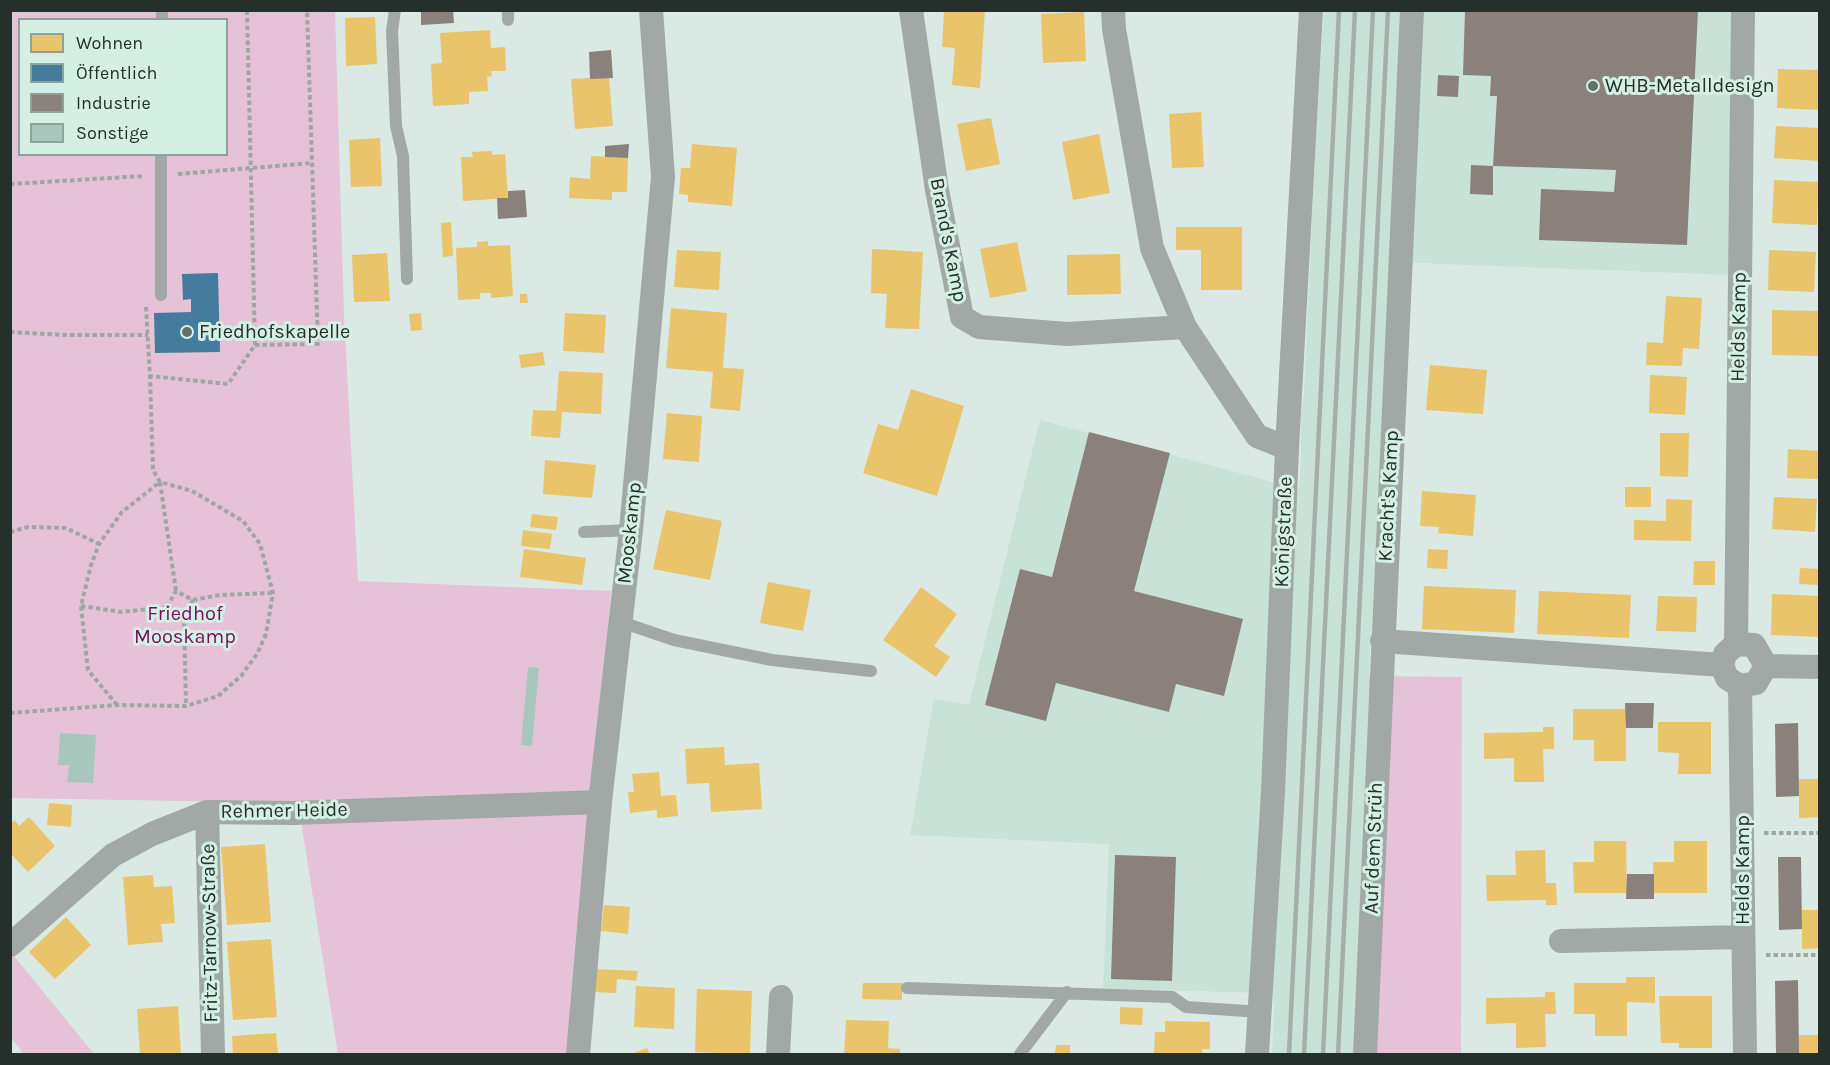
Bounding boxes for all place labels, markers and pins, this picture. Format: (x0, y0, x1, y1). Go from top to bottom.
place label: WHB-Metalldesign (1605, 74, 1775, 98)
marker: WHB-Metalldesign (1586, 79, 1600, 93)
place label: Friedhofskapelle (199, 320, 350, 344)
marker: Friedhofskapelle (180, 325, 194, 339)

